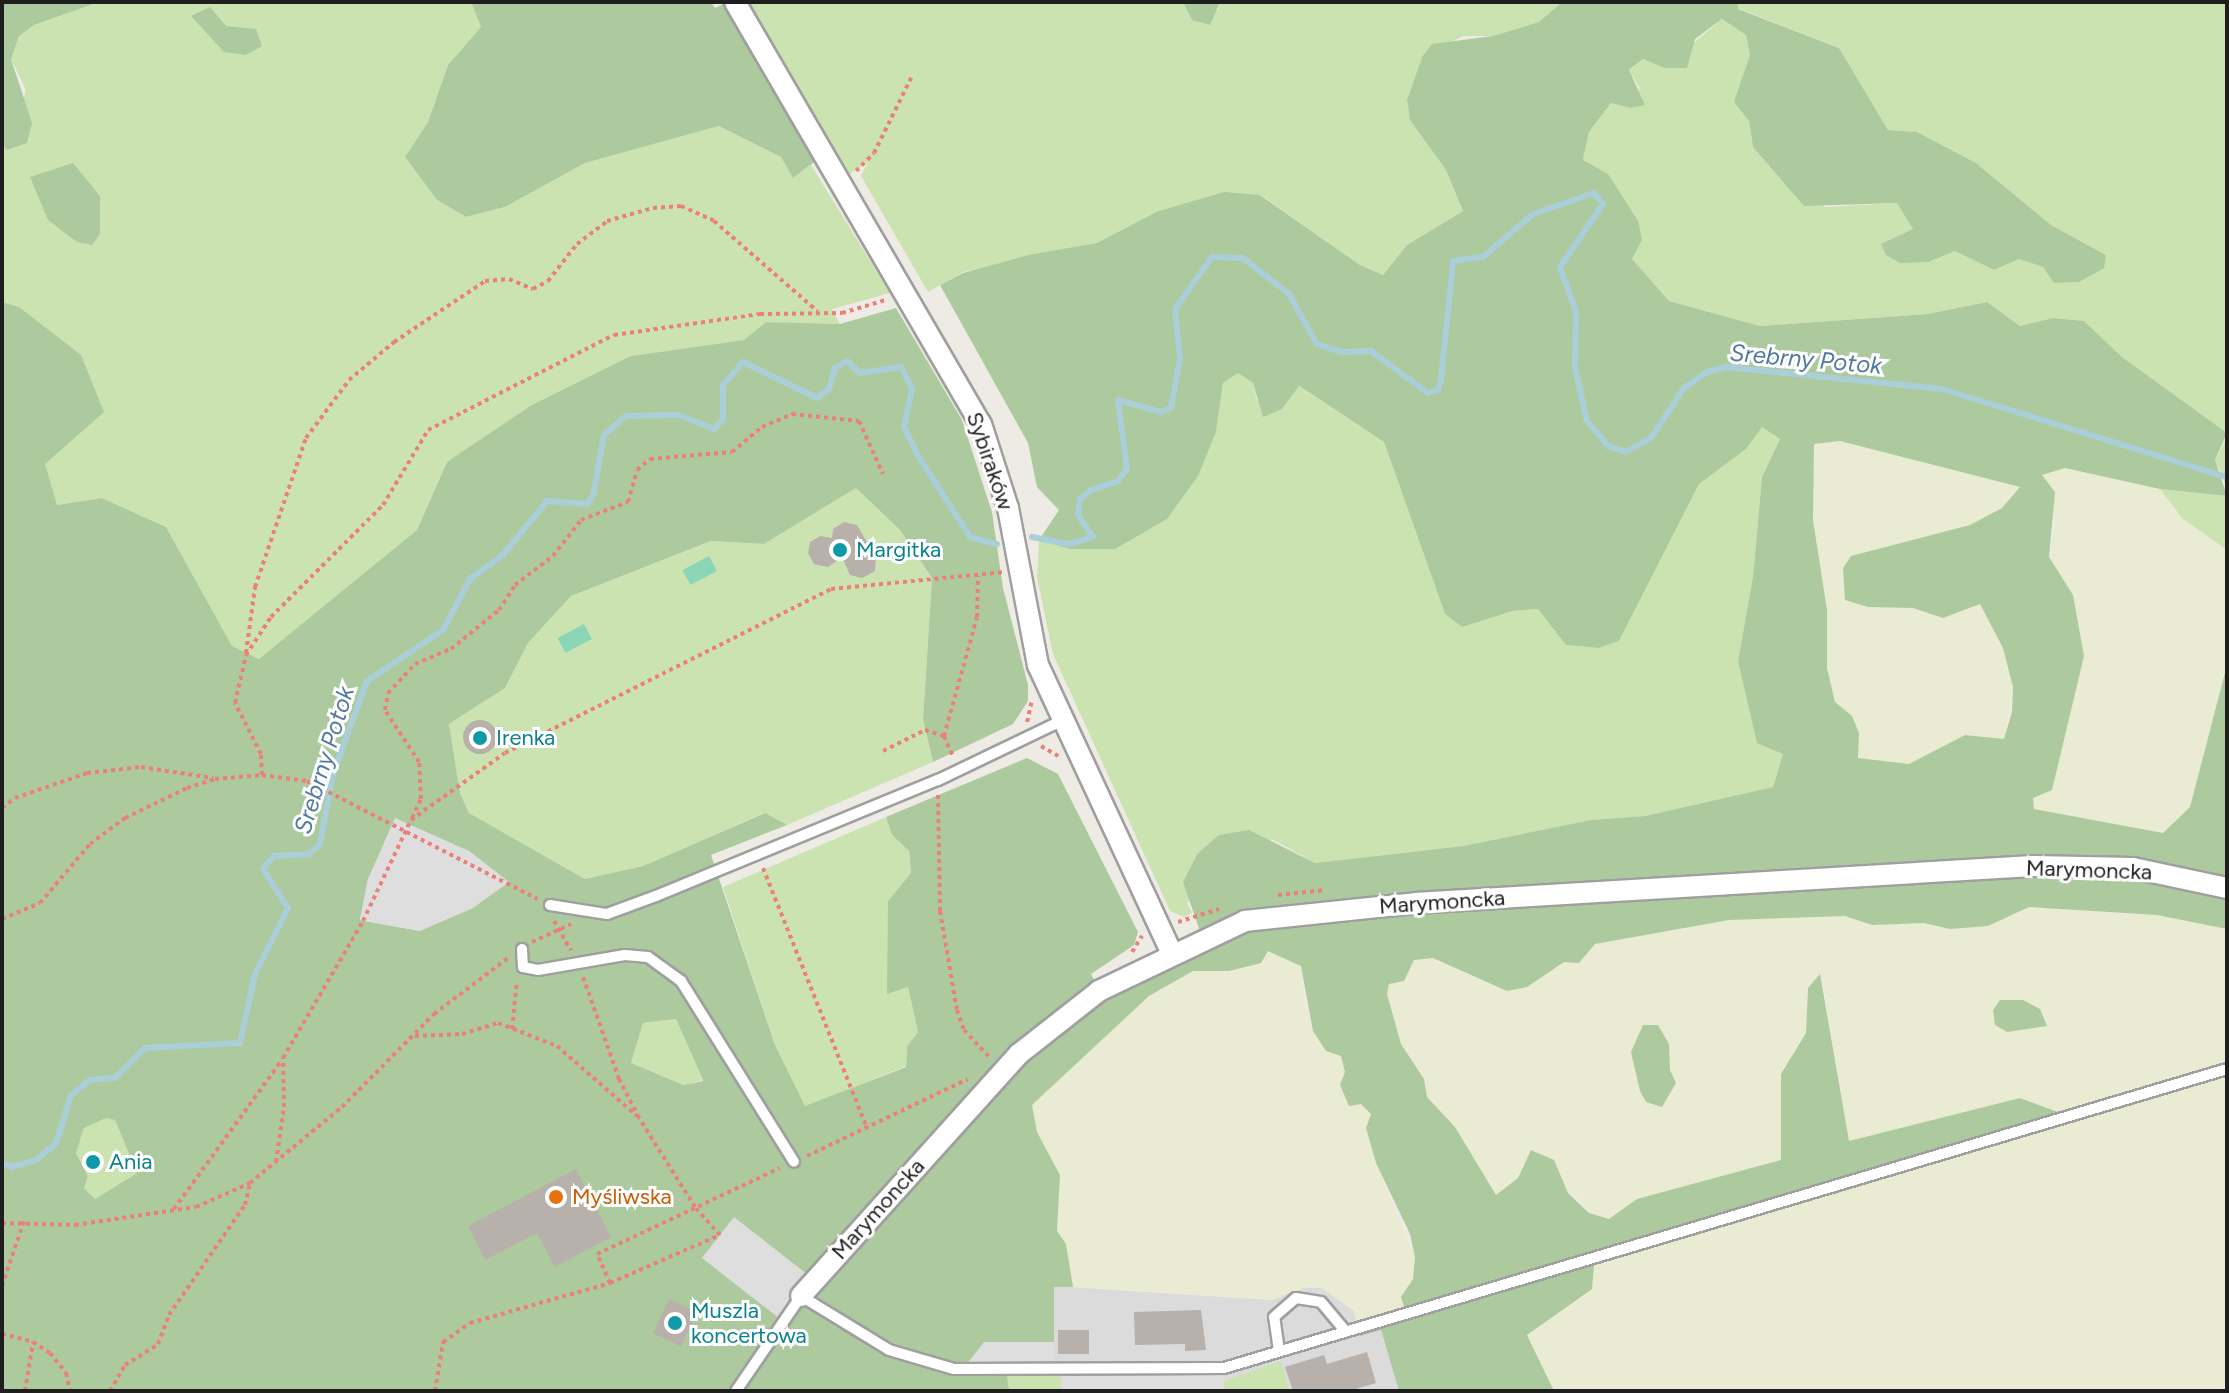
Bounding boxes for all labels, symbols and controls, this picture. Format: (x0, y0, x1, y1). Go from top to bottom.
water label: Srebrny Potok (1729, 338, 1883, 380)
street label: Sybiraków (961, 409, 1019, 513)
place label: Margitka (856, 537, 941, 563)
marker: Margitka (831, 541, 849, 559)
water label: Srebrny Potok (288, 683, 360, 837)
place label: Irenka (496, 725, 555, 751)
marker: Irenka (471, 729, 489, 747)
street label: Marymoncka (2026, 855, 2152, 885)
street label: Marymoncka (1378, 884, 1506, 920)
place label: Ania (109, 1149, 152, 1175)
marker: Ania (84, 1153, 102, 1171)
street label: Marymoncka (826, 1153, 930, 1265)
place label: Myśliwska (572, 1184, 672, 1210)
marker: Myśliwska (547, 1188, 565, 1206)
place label: Muszla koncertowa (691, 1297, 807, 1348)
marker: Muszla koncertowa (666, 1314, 684, 1332)

